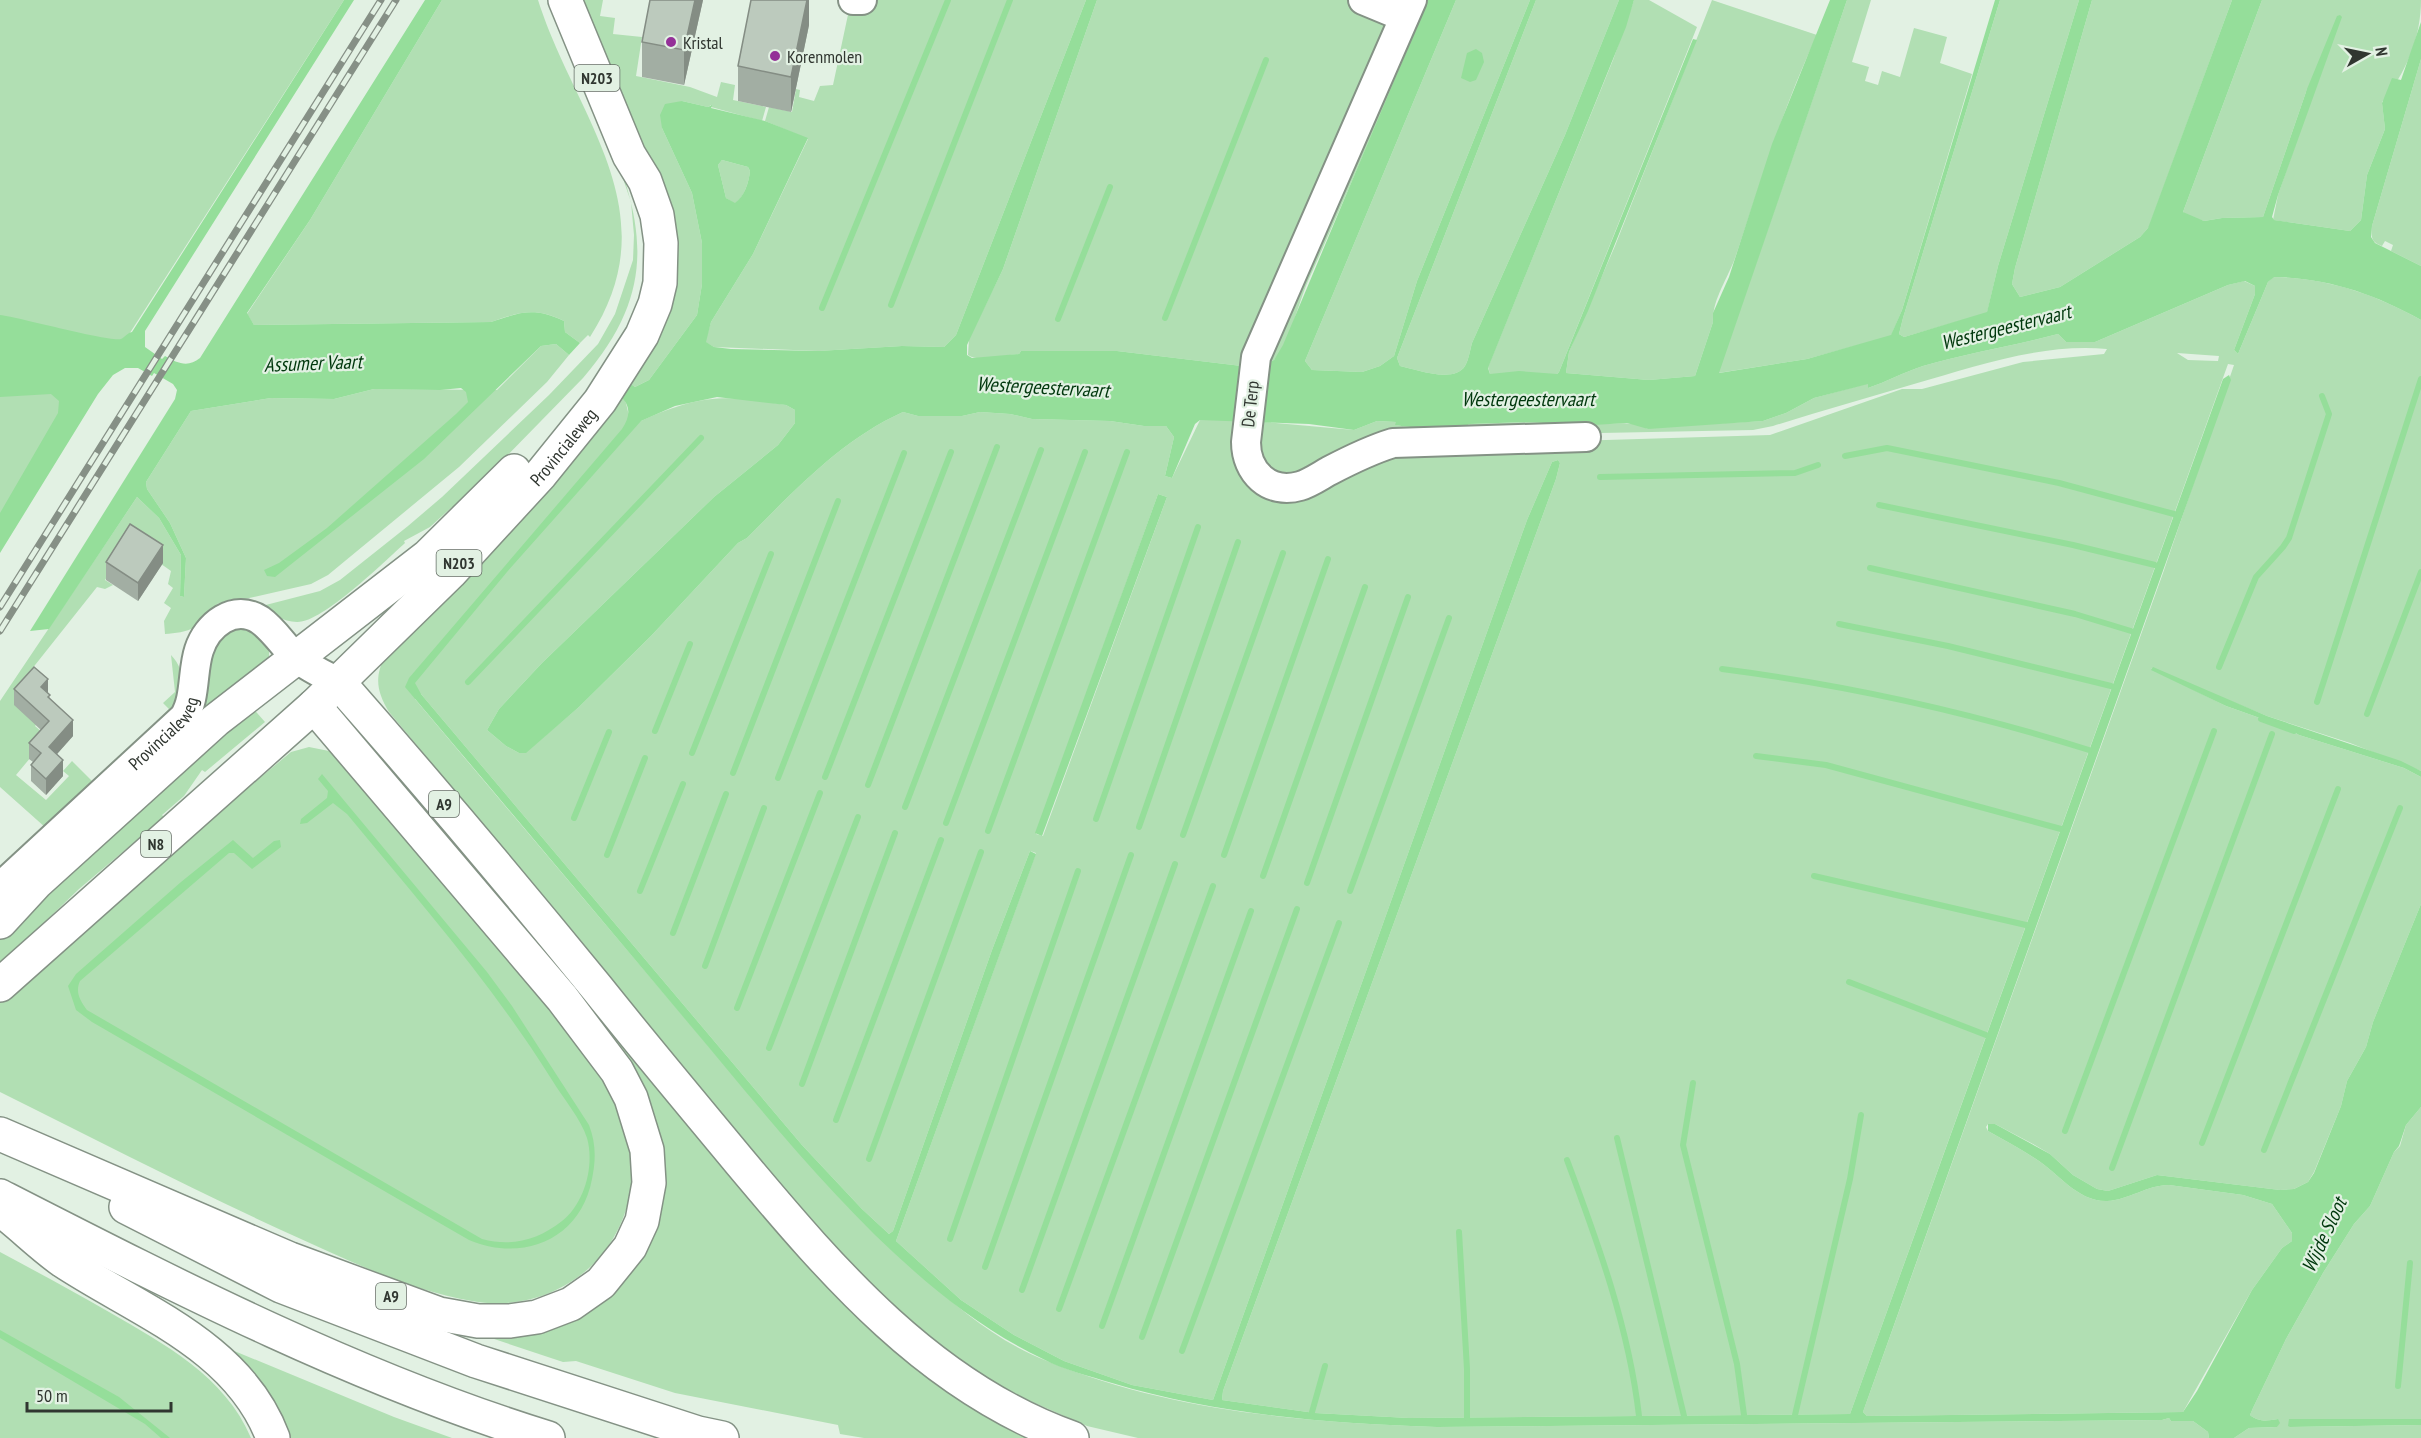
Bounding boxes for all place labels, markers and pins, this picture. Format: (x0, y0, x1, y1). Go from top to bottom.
place label: Kristal (683, 31, 724, 54)
marker: Kristal (664, 35, 678, 49)
place label: Korenmolen (787, 45, 862, 68)
marker: Korenmolen (768, 49, 782, 63)

